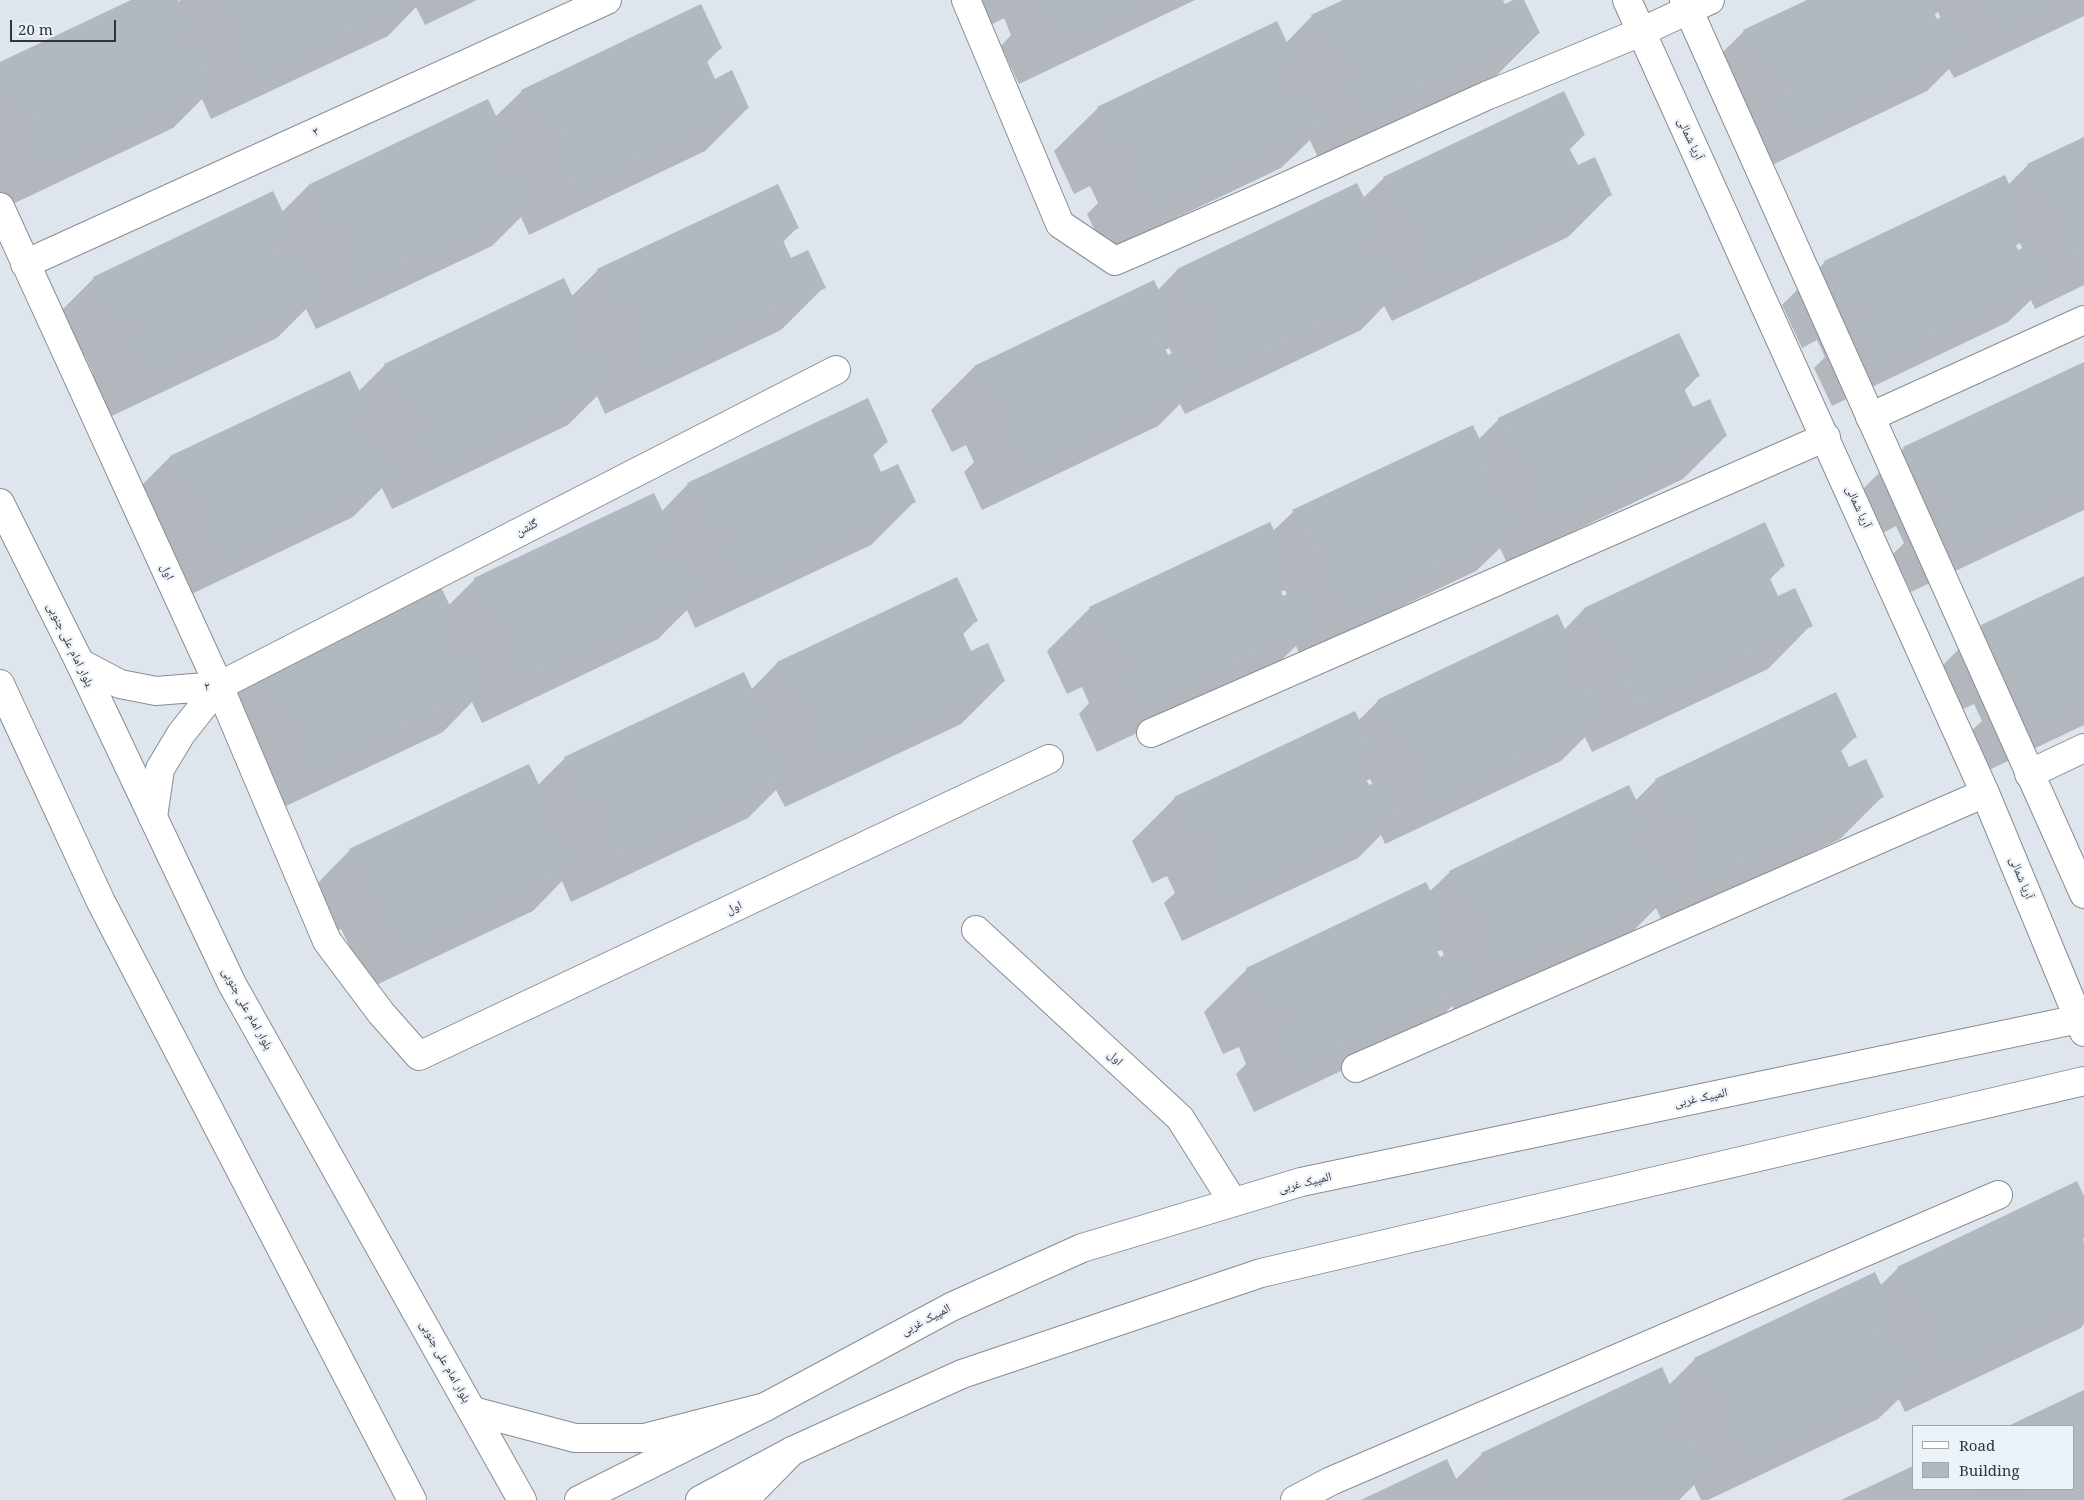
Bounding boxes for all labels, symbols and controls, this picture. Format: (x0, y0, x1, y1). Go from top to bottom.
scale bar (12, 10, 119, 42)
text: 20 m (18, 19, 53, 39)
street label: آریا شمالی (1674, 116, 1706, 162)
street label: ۳ (311, 124, 321, 140)
street label: آریا شمالی (1842, 484, 1874, 530)
street label: گلشن (514, 516, 540, 540)
street label: اول (157, 562, 177, 582)
street label: بلوار امام علی جنوبی (43, 601, 97, 689)
street label: ۲ (204, 680, 210, 694)
street label: آریا شمالی (2006, 855, 2036, 901)
street label: اول (724, 898, 744, 918)
street label: بلوار امام علی جنوبی (219, 966, 275, 1052)
street label: اول (1104, 1047, 1126, 1069)
street label: المپیک غربی (1673, 1085, 1729, 1111)
street label: المپیک غربی (1277, 1169, 1333, 1197)
street label: المپیک غربی (899, 1301, 953, 1339)
street label: بلوار امام علی جنوبی (417, 1319, 473, 1405)
legend (1912, 1425, 2074, 1490)
text: Road (1959, 1435, 1995, 1455)
text: Building (1959, 1460, 2020, 1480)

